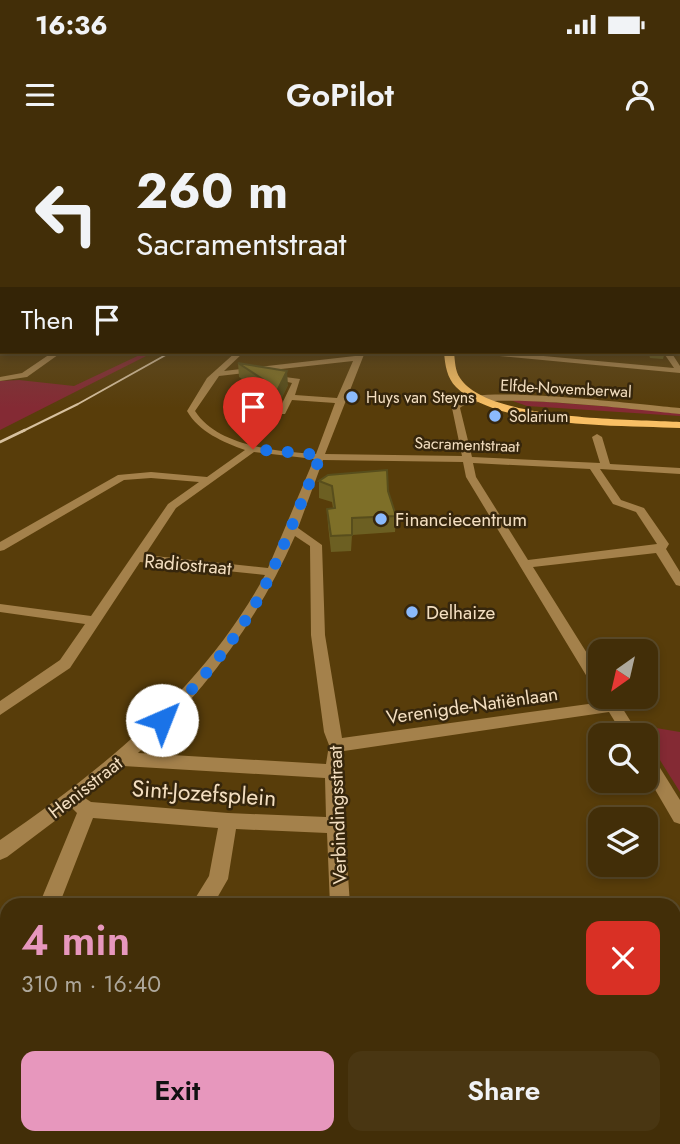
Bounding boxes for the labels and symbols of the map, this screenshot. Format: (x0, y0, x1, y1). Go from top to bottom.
street label: Elfde-Novemberwal (500, 374, 632, 403)
pin (223, 377, 283, 449)
place label: Huys van Steyns (366, 386, 475, 409)
marker: Huys van Steyns (344, 389, 360, 405)
place label: Solarium (509, 405, 568, 428)
marker: Solarium (487, 408, 503, 424)
street label: Sacramentstraat (414, 431, 520, 458)
place label: Financiecentrum (395, 506, 527, 533)
marker: Financiecentrum (373, 511, 389, 527)
street label: Radiostraat (143, 547, 233, 582)
place label: Delhaize (426, 599, 496, 626)
marker: Delhaize (404, 604, 420, 620)
north arrow (588, 639, 658, 709)
street label: Verenigde-Natiënlaan (385, 680, 560, 731)
position arrow (125, 683, 199, 757)
street label: Verbindingsstraat (322, 745, 353, 885)
street label: Henisstraat (43, 750, 128, 825)
street label: Sint-Jozefsplein (130, 771, 278, 815)

